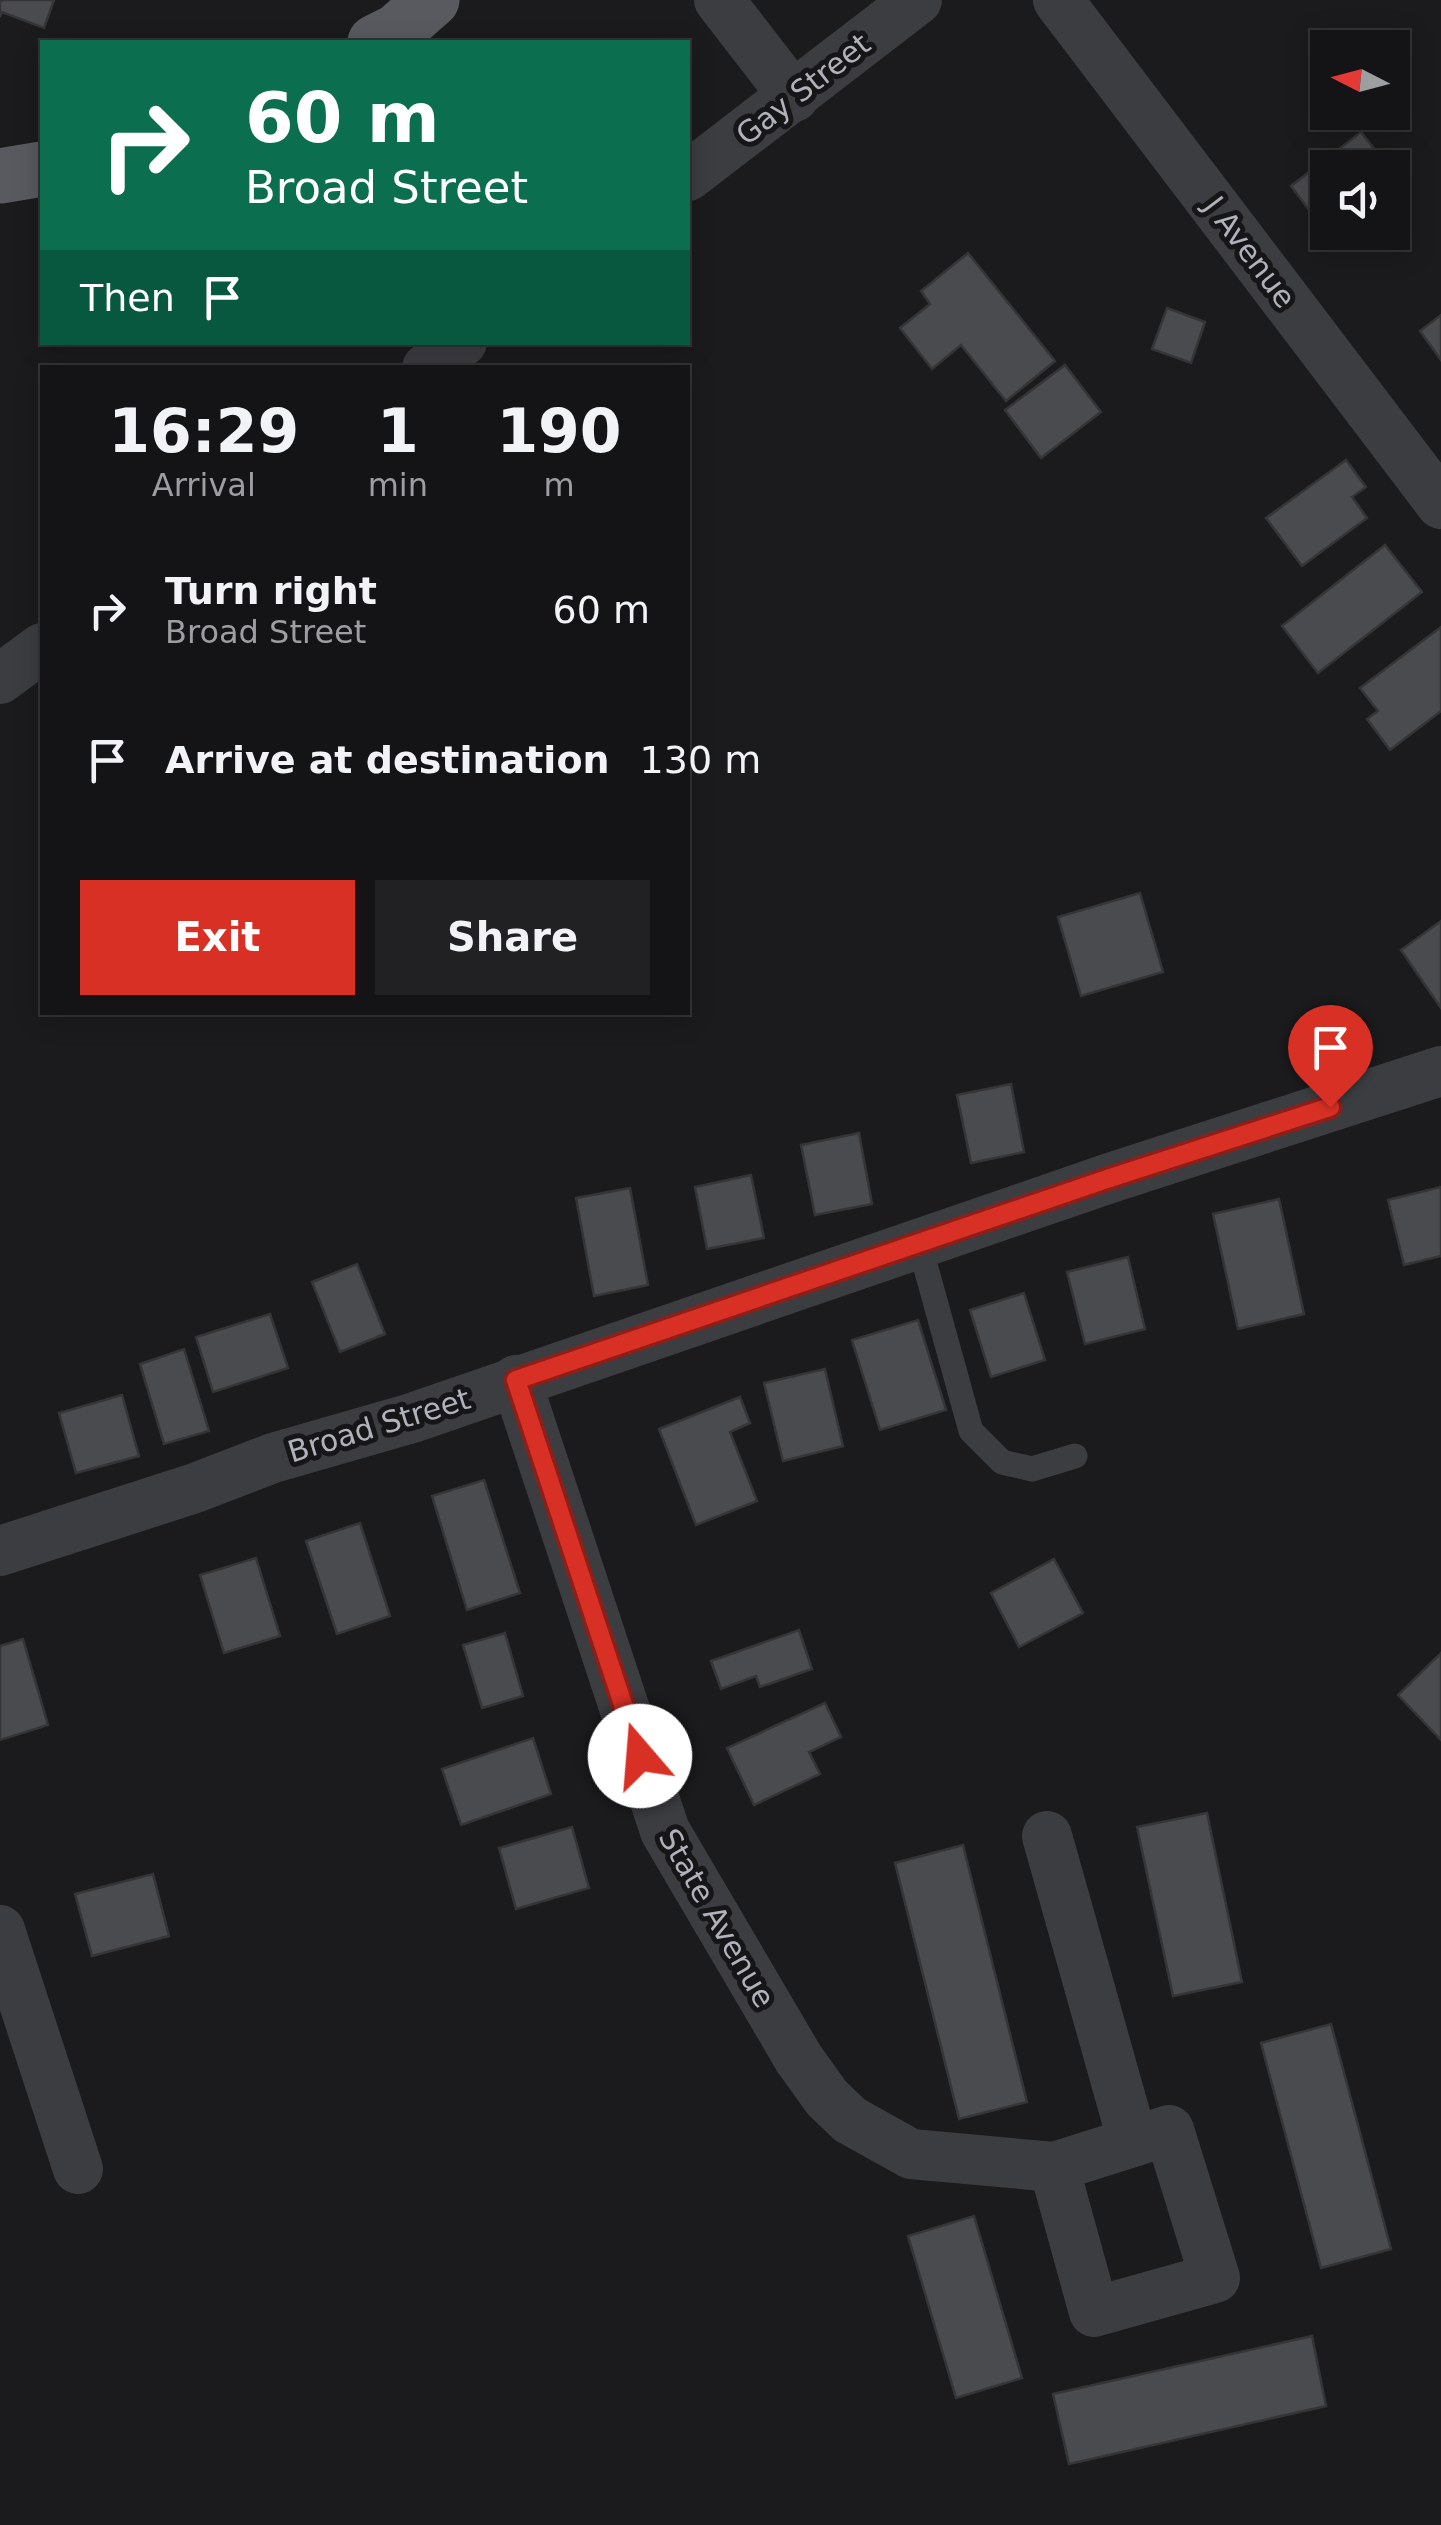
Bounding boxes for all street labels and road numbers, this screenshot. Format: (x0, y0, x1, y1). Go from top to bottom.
street label: Gay Street (729, 26, 877, 152)
street label: J Avenue (1196, 188, 1303, 314)
street label: Broad Street (284, 1381, 475, 1469)
street label: State Avenue (652, 1822, 782, 2014)

